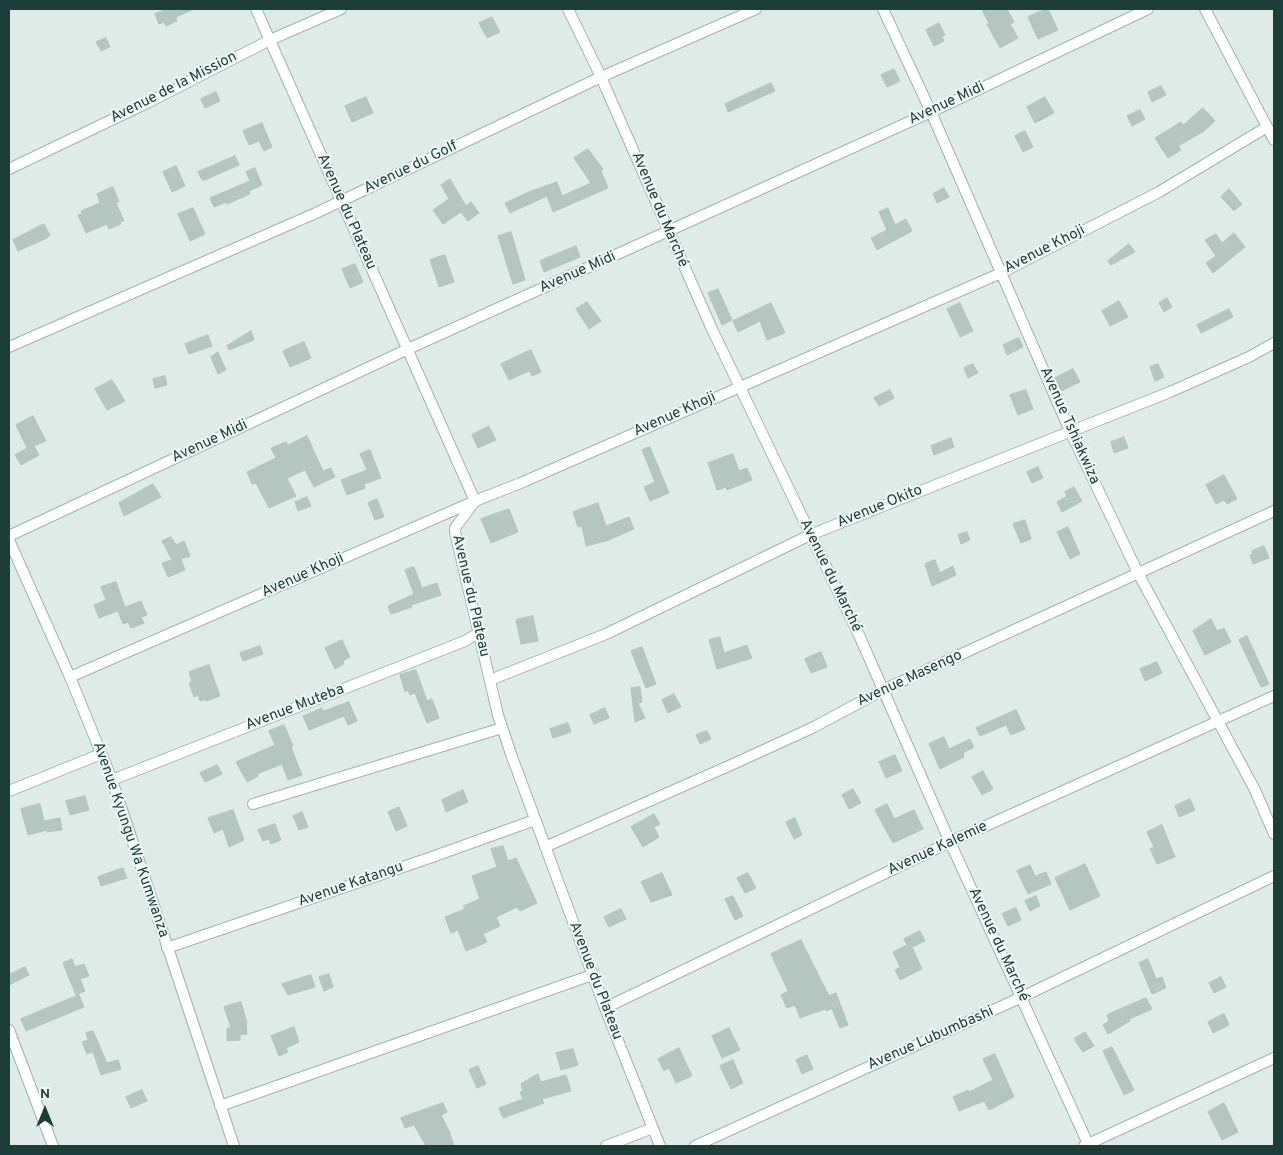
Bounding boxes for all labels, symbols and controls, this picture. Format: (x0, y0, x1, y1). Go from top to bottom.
street label: Avenue de la Mission (108, 48, 240, 128)
street label: Avenue Midi (906, 79, 988, 129)
street label: Avenue du Golf (361, 138, 461, 198)
street label: Avenue du Marché (627, 150, 691, 270)
street label: Avenue du Plateau (312, 151, 380, 273)
street label: Avenue Khoji (1002, 222, 1088, 278)
street label: Avenue Midi (537, 248, 619, 298)
street label: Avenue Tshiakwiza (1035, 365, 1103, 487)
street label: Avenue Khoji (631, 389, 719, 441)
street label: Avenue Midi (169, 417, 251, 467)
street label: Avenue Okito (835, 482, 925, 532)
street label: Avenue du Marché (795, 517, 865, 635)
street label: Avenue du Plateau (447, 533, 493, 659)
street label: Avenue Khoji (259, 550, 347, 602)
street label: Avenue Masengo (855, 647, 965, 711)
street label: Avenue Muteba (243, 681, 347, 735)
street label: Avenue Kyungu Wa Kumwanza (88, 740, 172, 940)
street label: Avenue Kalemie (885, 818, 991, 880)
street label: Avenue Katangu (296, 859, 406, 911)
street label: Avenue du Marché (964, 885, 1032, 1005)
street label: Avenue du Plateau (564, 919, 626, 1043)
street label: Avenue Lubumbashi (865, 1003, 997, 1075)
north arrow (20, 1085, 70, 1135)
text: N (40, 1086, 50, 1103)

